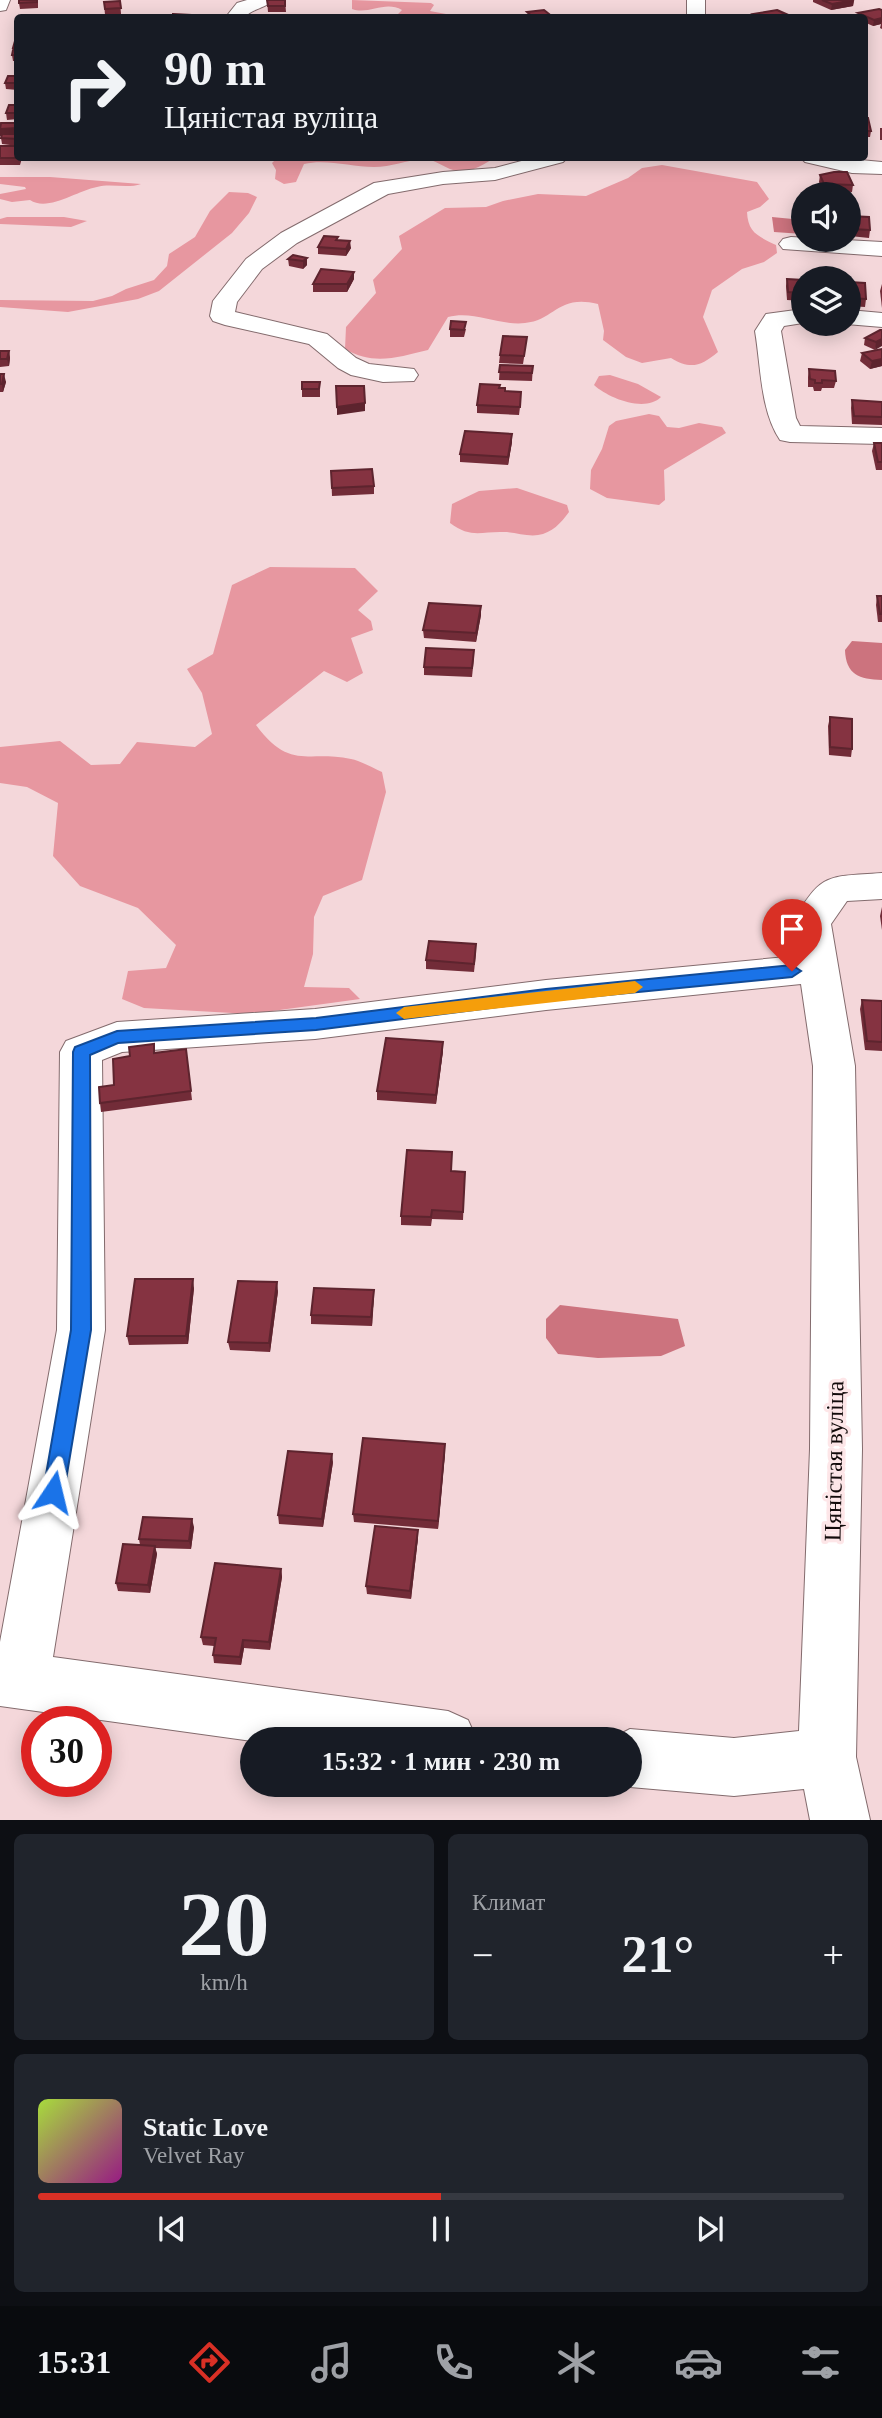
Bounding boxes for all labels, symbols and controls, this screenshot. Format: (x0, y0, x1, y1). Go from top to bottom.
text: 90 m (164, 41, 266, 96)
icon: right (49, 42, 140, 133)
text: Цяністая вуліца (164, 99, 378, 135)
map controls (791, 182, 861, 336)
button: sound (791, 182, 861, 252)
button: layers (791, 266, 861, 336)
pin (762, 899, 822, 971)
icon: arrive (773, 910, 811, 948)
street label: Цяністая вуліца (820, 1380, 848, 1542)
position arrow (16, 1455, 90, 1529)
speed limit sign: 30 (21, 1706, 112, 1797)
text: 15:32 · 1 мин · 230 m (322, 1747, 560, 1776)
text: 20 (179, 1874, 270, 1975)
text: Климат (472, 1890, 545, 1915)
text: 21° (622, 1926, 694, 1983)
text: − (472, 1934, 493, 1976)
text: + (823, 1934, 844, 1976)
text: km/h (200, 1970, 248, 1995)
text: Static Love (143, 2113, 268, 2142)
text: Velvet Ray (143, 2143, 245, 2168)
icon: previous (153, 2210, 191, 2248)
icon: pause (422, 2210, 460, 2248)
icon: next (691, 2210, 729, 2248)
icon: directions (185, 2338, 234, 2387)
icon: music (307, 2338, 356, 2387)
icon: phone (429, 2338, 478, 2387)
icon: climate (552, 2338, 601, 2387)
icon: car (674, 2338, 723, 2387)
icon: filters (796, 2338, 845, 2387)
text: 15:31 (37, 2344, 111, 2380)

